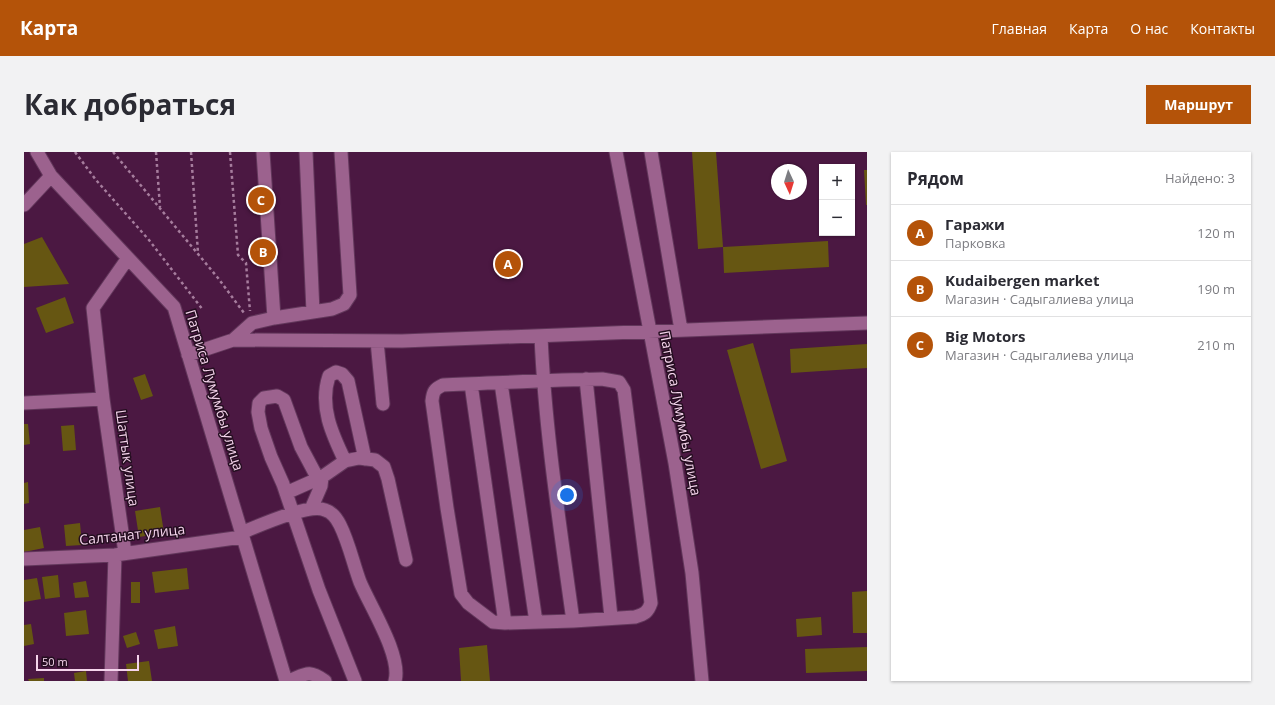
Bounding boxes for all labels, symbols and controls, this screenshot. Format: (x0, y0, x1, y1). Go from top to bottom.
text: Карта (20, 15, 78, 41)
text: Главная (992, 19, 1047, 38)
text: Карта (1069, 19, 1108, 38)
text: О нас (1130, 19, 1168, 38)
text: Контакты (1190, 19, 1255, 38)
text: Как добраться (24, 85, 236, 123)
button: Маршрут (1146, 85, 1251, 124)
north arrow (771, 164, 807, 200)
map controls (819, 164, 855, 236)
button: + (819, 164, 855, 200)
text: Рядом (907, 167, 964, 190)
text: Найдено: 3 (1165, 169, 1235, 187)
pin: C (248, 185, 274, 215)
button: − (819, 200, 855, 236)
text: Гаражи (945, 214, 1005, 234)
text: A (916, 224, 924, 242)
text: 120 m (1197, 224, 1235, 242)
text: Парковка (945, 234, 1006, 252)
pin: B (250, 237, 276, 267)
pin: A (495, 249, 521, 279)
text: Kudaibergen market (945, 270, 1099, 290)
text: B (916, 280, 924, 298)
text: 190 m (1197, 280, 1235, 298)
text: Магазин · Садыгалиева улица (945, 290, 1134, 308)
street label: Патриса Лумумбы улица (181, 307, 249, 473)
text: Big Motors (945, 326, 1026, 346)
street label: Патриса Лумумбы улица (656, 329, 706, 497)
text: C (916, 336, 924, 354)
text: 210 m (1197, 336, 1235, 354)
text: Магазин · Садыгалиева улица (945, 346, 1134, 364)
street label: Шаттык улица (112, 408, 144, 508)
your location (557, 485, 577, 505)
street label: Салтанат улица (78, 519, 186, 549)
scale bar (36, 653, 139, 672)
text: 50 m (42, 654, 68, 669)

